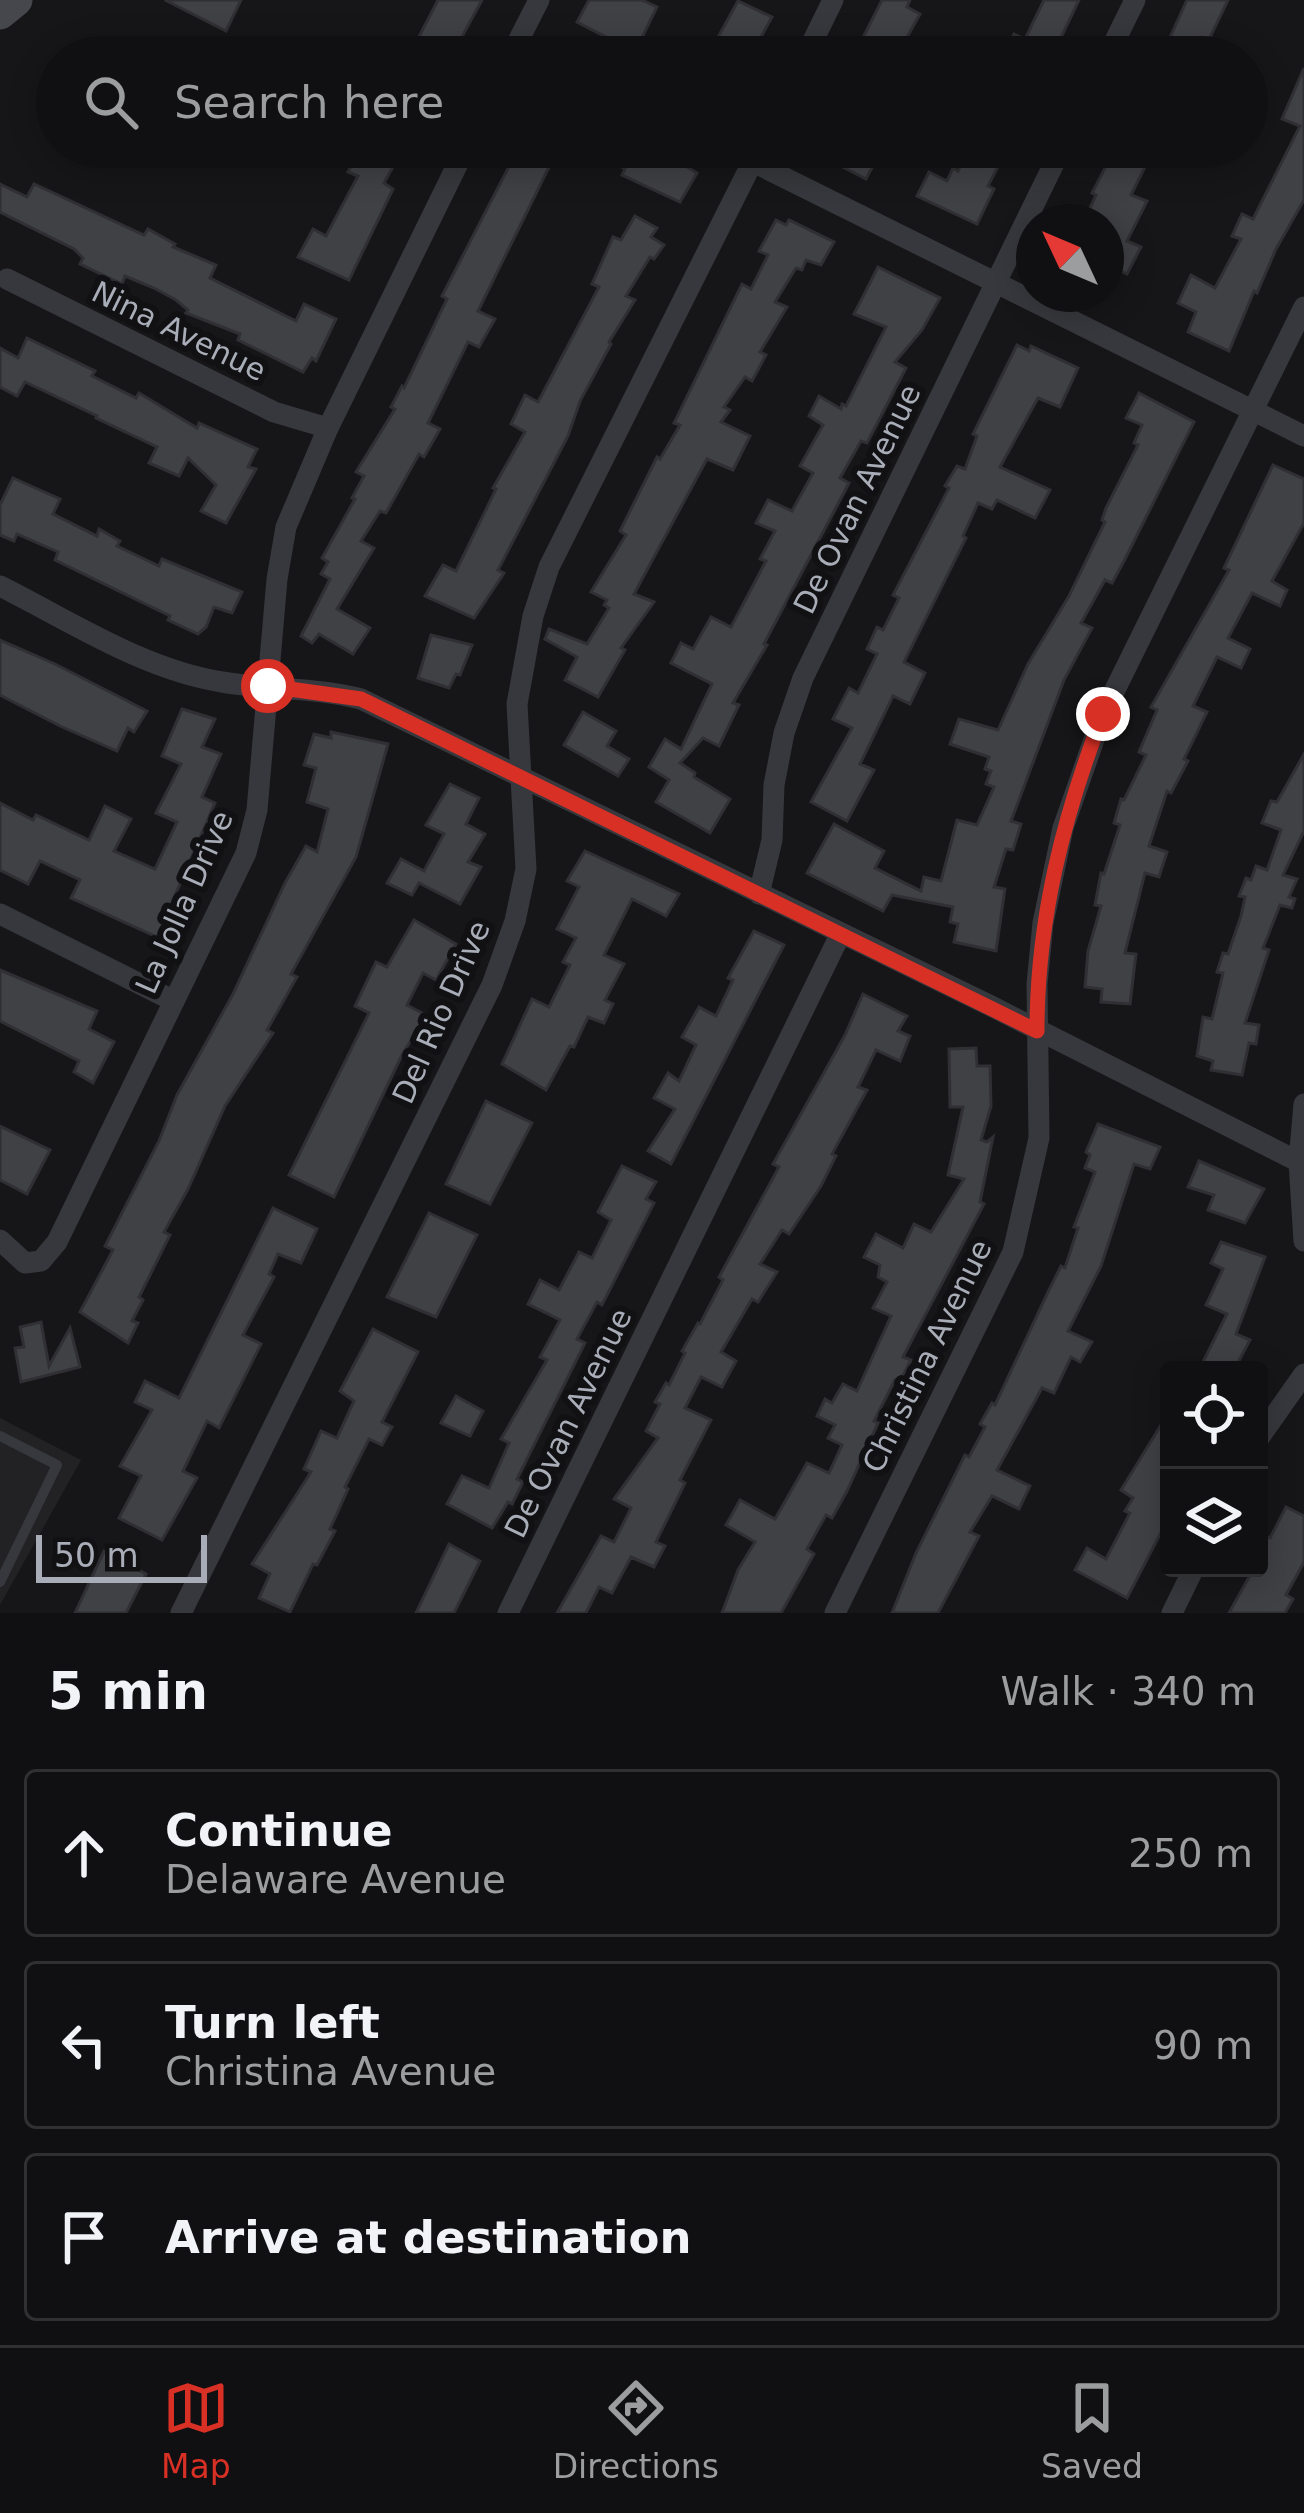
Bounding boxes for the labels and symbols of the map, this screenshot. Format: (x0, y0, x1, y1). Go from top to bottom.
north arrow (1016, 204, 1124, 312)
street label: Nina Avenue (86, 274, 272, 388)
street label: De Ovan Avenue (786, 379, 928, 619)
route start (241, 659, 295, 713)
route end (1076, 687, 1130, 741)
street label: La Jolla Drive (128, 805, 240, 999)
street label: Del Rio Drive (385, 915, 497, 1109)
street label: Christina Avenue (855, 1234, 999, 1478)
street label: De Ovan Avenue (497, 1303, 639, 1543)
scale bar (36, 1529, 207, 1582)

